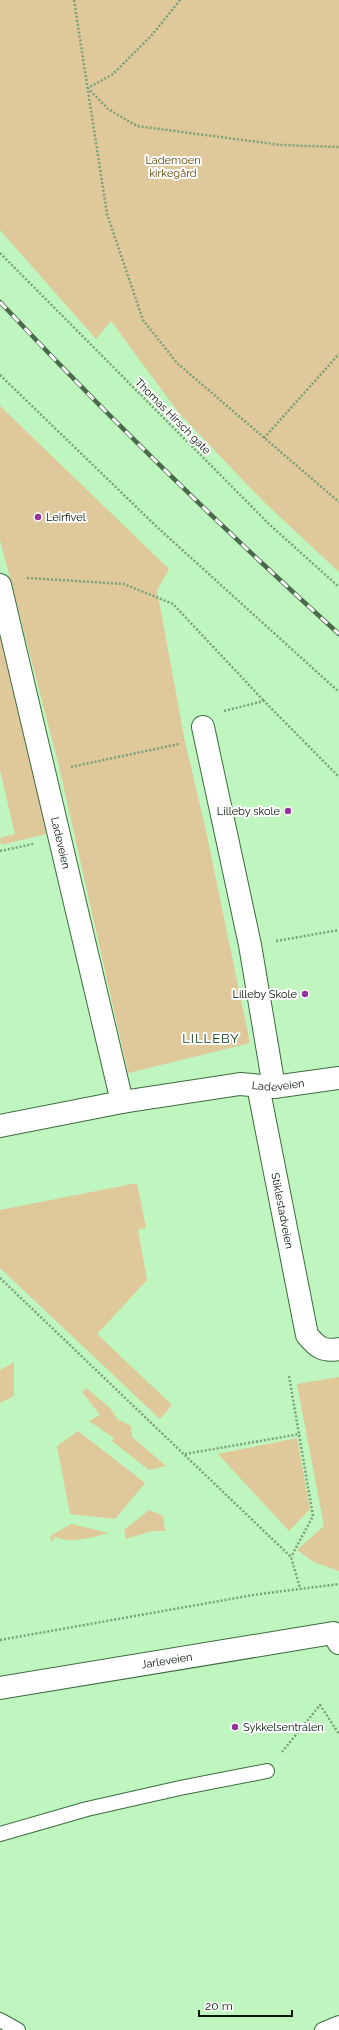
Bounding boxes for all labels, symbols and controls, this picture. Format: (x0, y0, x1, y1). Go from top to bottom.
park label: Lademoen kirkegård (145, 154, 201, 180)
street label: Thomas Hirsch gate (132, 376, 214, 457)
place label: Leirfivel (46, 511, 86, 524)
marker: Leirfivel (33, 512, 43, 522)
place label: Lilleby skole (217, 805, 281, 818)
marker: Lilleby skole (283, 806, 293, 816)
street label: Ladeveien (48, 816, 73, 870)
place label: Lilleby Skole (232, 988, 298, 1001)
marker: Lilleby Skole (300, 989, 310, 999)
district label: LILLEBY (182, 1031, 240, 1046)
street label: Ladeveien (251, 1077, 305, 1094)
street label: Stiklestadveien (268, 1172, 296, 1250)
street label: Jarleveien (140, 1650, 193, 1672)
place label: Sykkelsentralen (243, 1721, 324, 1734)
marker: Sykkelsentralen (230, 1722, 240, 1732)
scale bar (199, 1992, 292, 2018)
text: 20 m (205, 1999, 233, 2013)

